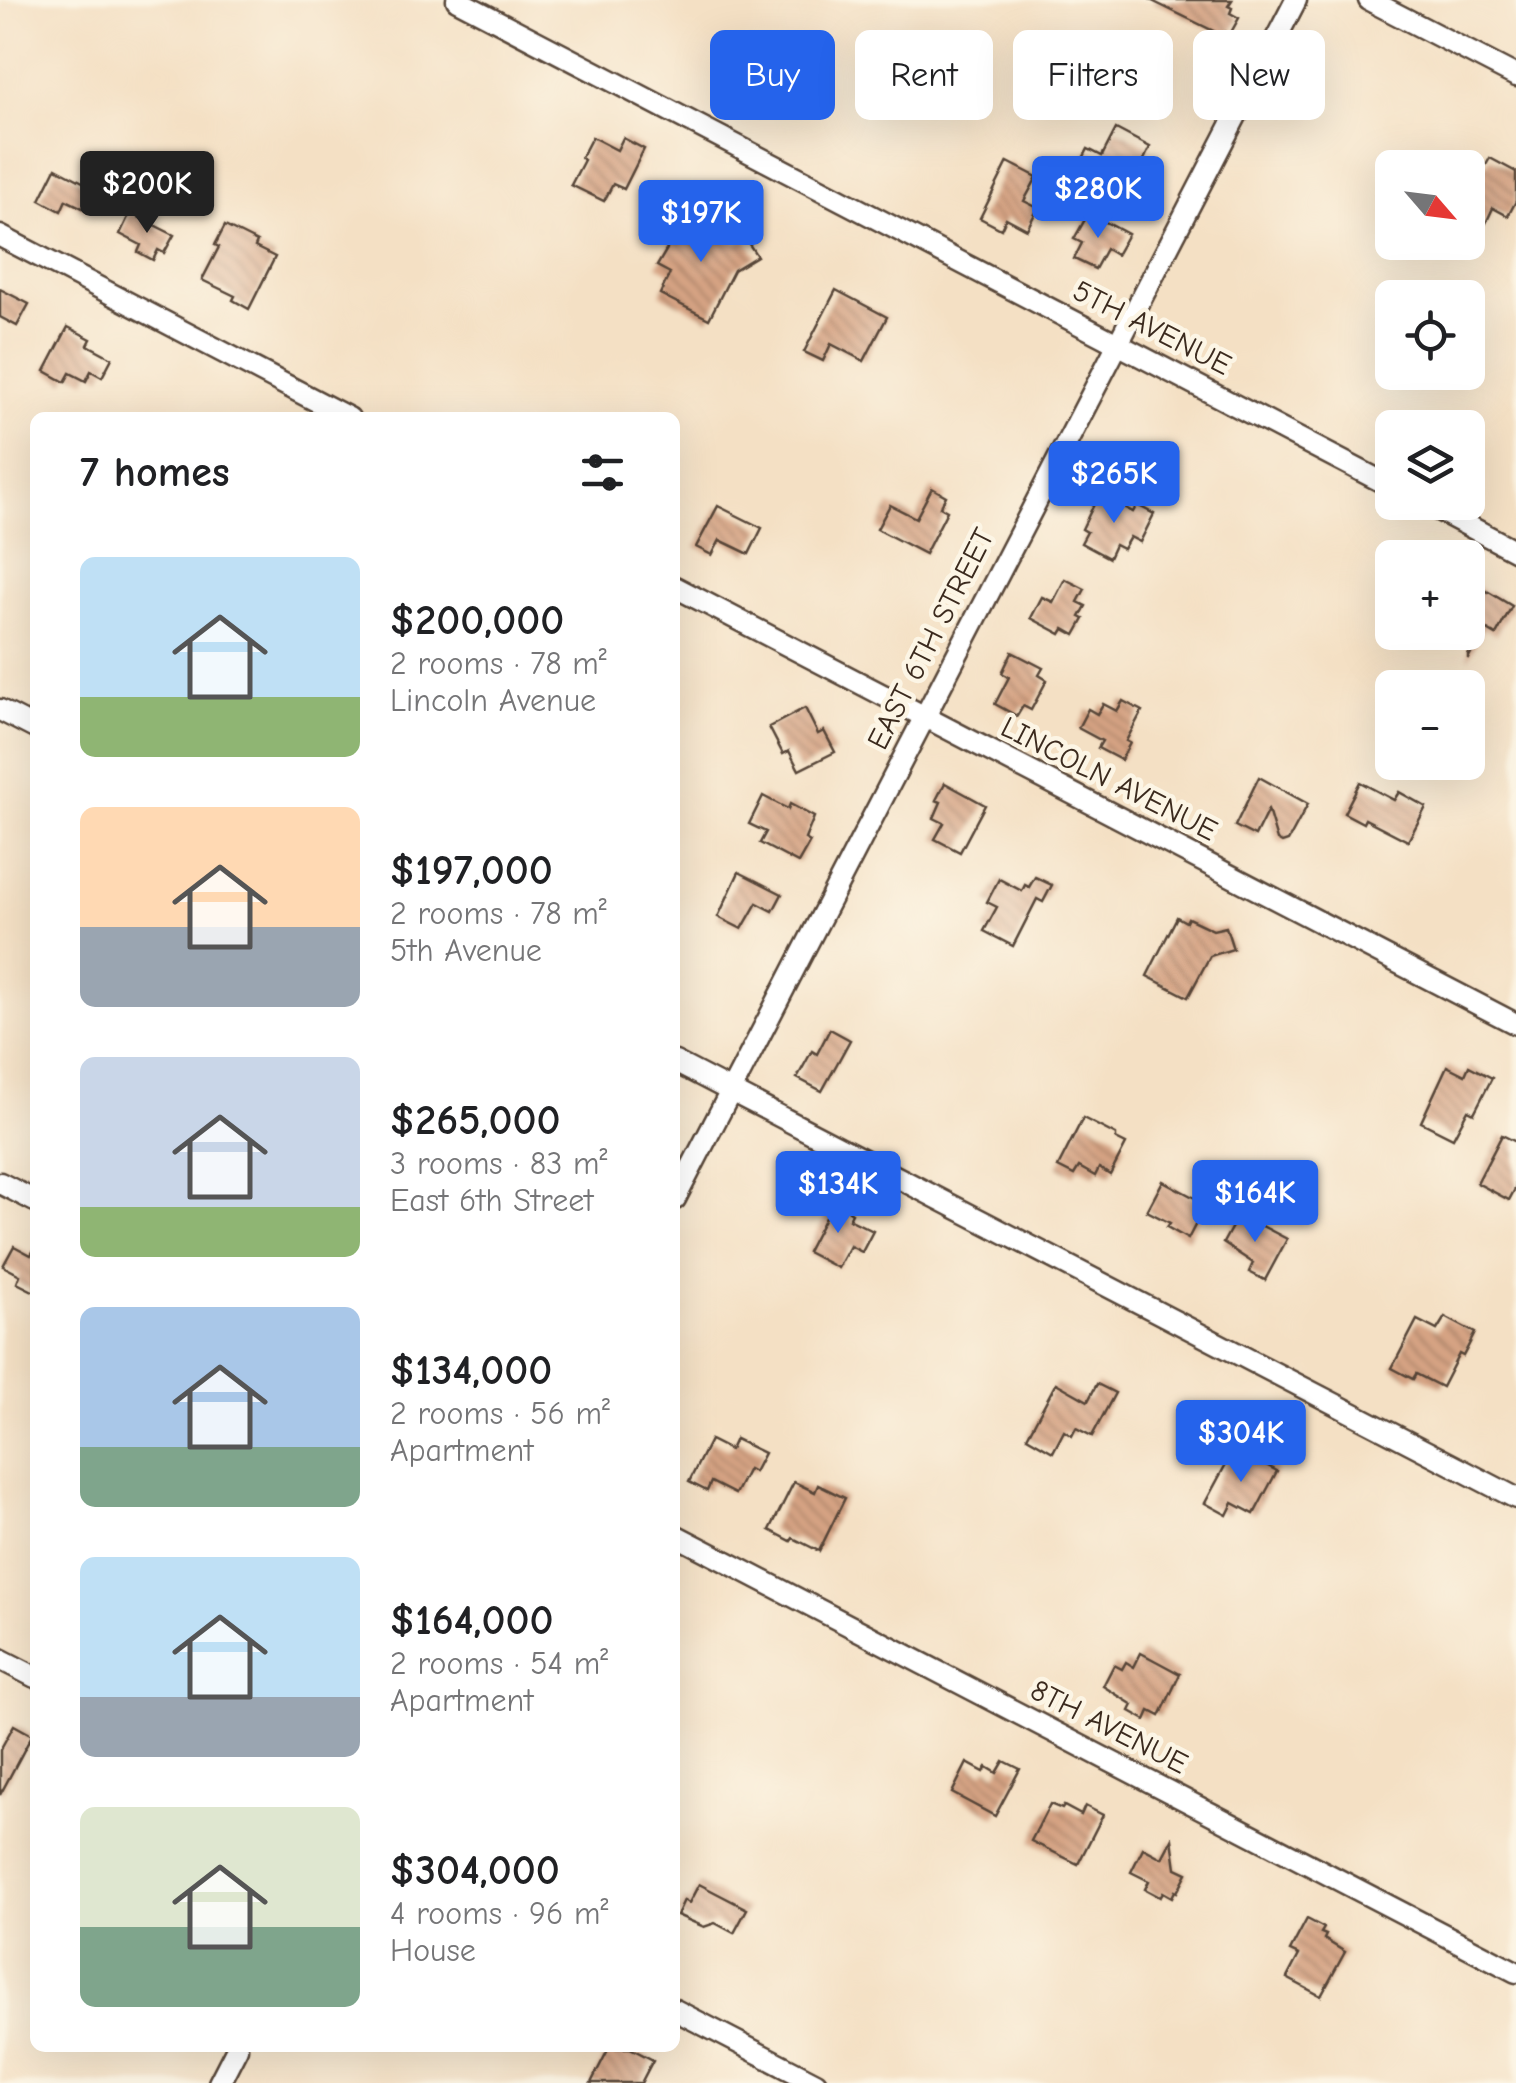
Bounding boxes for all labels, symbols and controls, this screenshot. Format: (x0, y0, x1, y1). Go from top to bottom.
chip: Buy (710, 30, 835, 120)
chip: Rent (855, 30, 993, 120)
chip: Filters (1013, 30, 1173, 120)
chip: New (1193, 30, 1325, 120)
north arrow (1375, 150, 1485, 260)
map controls (1375, 150, 1485, 780)
pin: $200K (77, 151, 217, 236)
pin: $280K (1028, 156, 1168, 241)
text: $200K (102, 165, 192, 202)
text: $280K (1054, 170, 1142, 207)
pin: $197K (631, 180, 771, 265)
text: $197K (661, 194, 742, 231)
street label: 5TH AVENUE (1067, 273, 1237, 383)
button: locate (1375, 280, 1485, 390)
button: layers (1375, 410, 1485, 520)
pin: $265K (1044, 441, 1184, 526)
icon: filters (575, 445, 630, 500)
text: 7 homes (80, 448, 230, 497)
text: $265K (1071, 455, 1157, 492)
street label: EAST 6TH STREET (860, 522, 1002, 755)
button: + (1375, 540, 1485, 650)
text: $200,000 (390, 596, 564, 645)
icon: home (160, 597, 280, 717)
text: 2 rooms · 78 m² (390, 645, 607, 682)
button: − (1375, 670, 1485, 780)
text: Lincoln Avenue (390, 682, 596, 719)
street label: LINCOLN AVENUE (995, 709, 1223, 849)
text: $197,000 (390, 846, 553, 895)
icon: home (160, 847, 280, 967)
text: 2 rooms · 78 m² (390, 895, 607, 932)
text: 5th Avenue (390, 932, 542, 969)
text: $265,000 (390, 1096, 561, 1145)
icon: home (160, 1097, 280, 1217)
text: 3 rooms · 83 m² (390, 1145, 607, 1182)
pin: $134K (768, 1151, 908, 1236)
pin: $164K (1185, 1160, 1325, 1245)
text: $134K (798, 1165, 878, 1202)
text: $164K (1214, 1174, 1296, 1211)
text: East 6th Street (390, 1182, 593, 1219)
text: $134,000 (390, 1346, 552, 1395)
icon: home (160, 1347, 280, 1467)
text: 2 rooms · 56 m² (390, 1395, 610, 1432)
pin: $304K (1171, 1400, 1311, 1485)
text: $304K (1198, 1414, 1284, 1451)
text: Apartment (390, 1432, 533, 1469)
text: $164,000 (390, 1596, 554, 1645)
icon: home (160, 1597, 280, 1717)
text: 2 rooms · 54 m² (390, 1645, 608, 1682)
street label: 8TH AVENUE (1025, 1672, 1193, 1782)
text: Apartment (390, 1682, 533, 1719)
text: $304,000 (390, 1846, 560, 1895)
icon: home (160, 1847, 280, 1967)
text: 4 rooms · 96 m² (390, 1895, 608, 1932)
text: House (390, 1932, 476, 1969)

